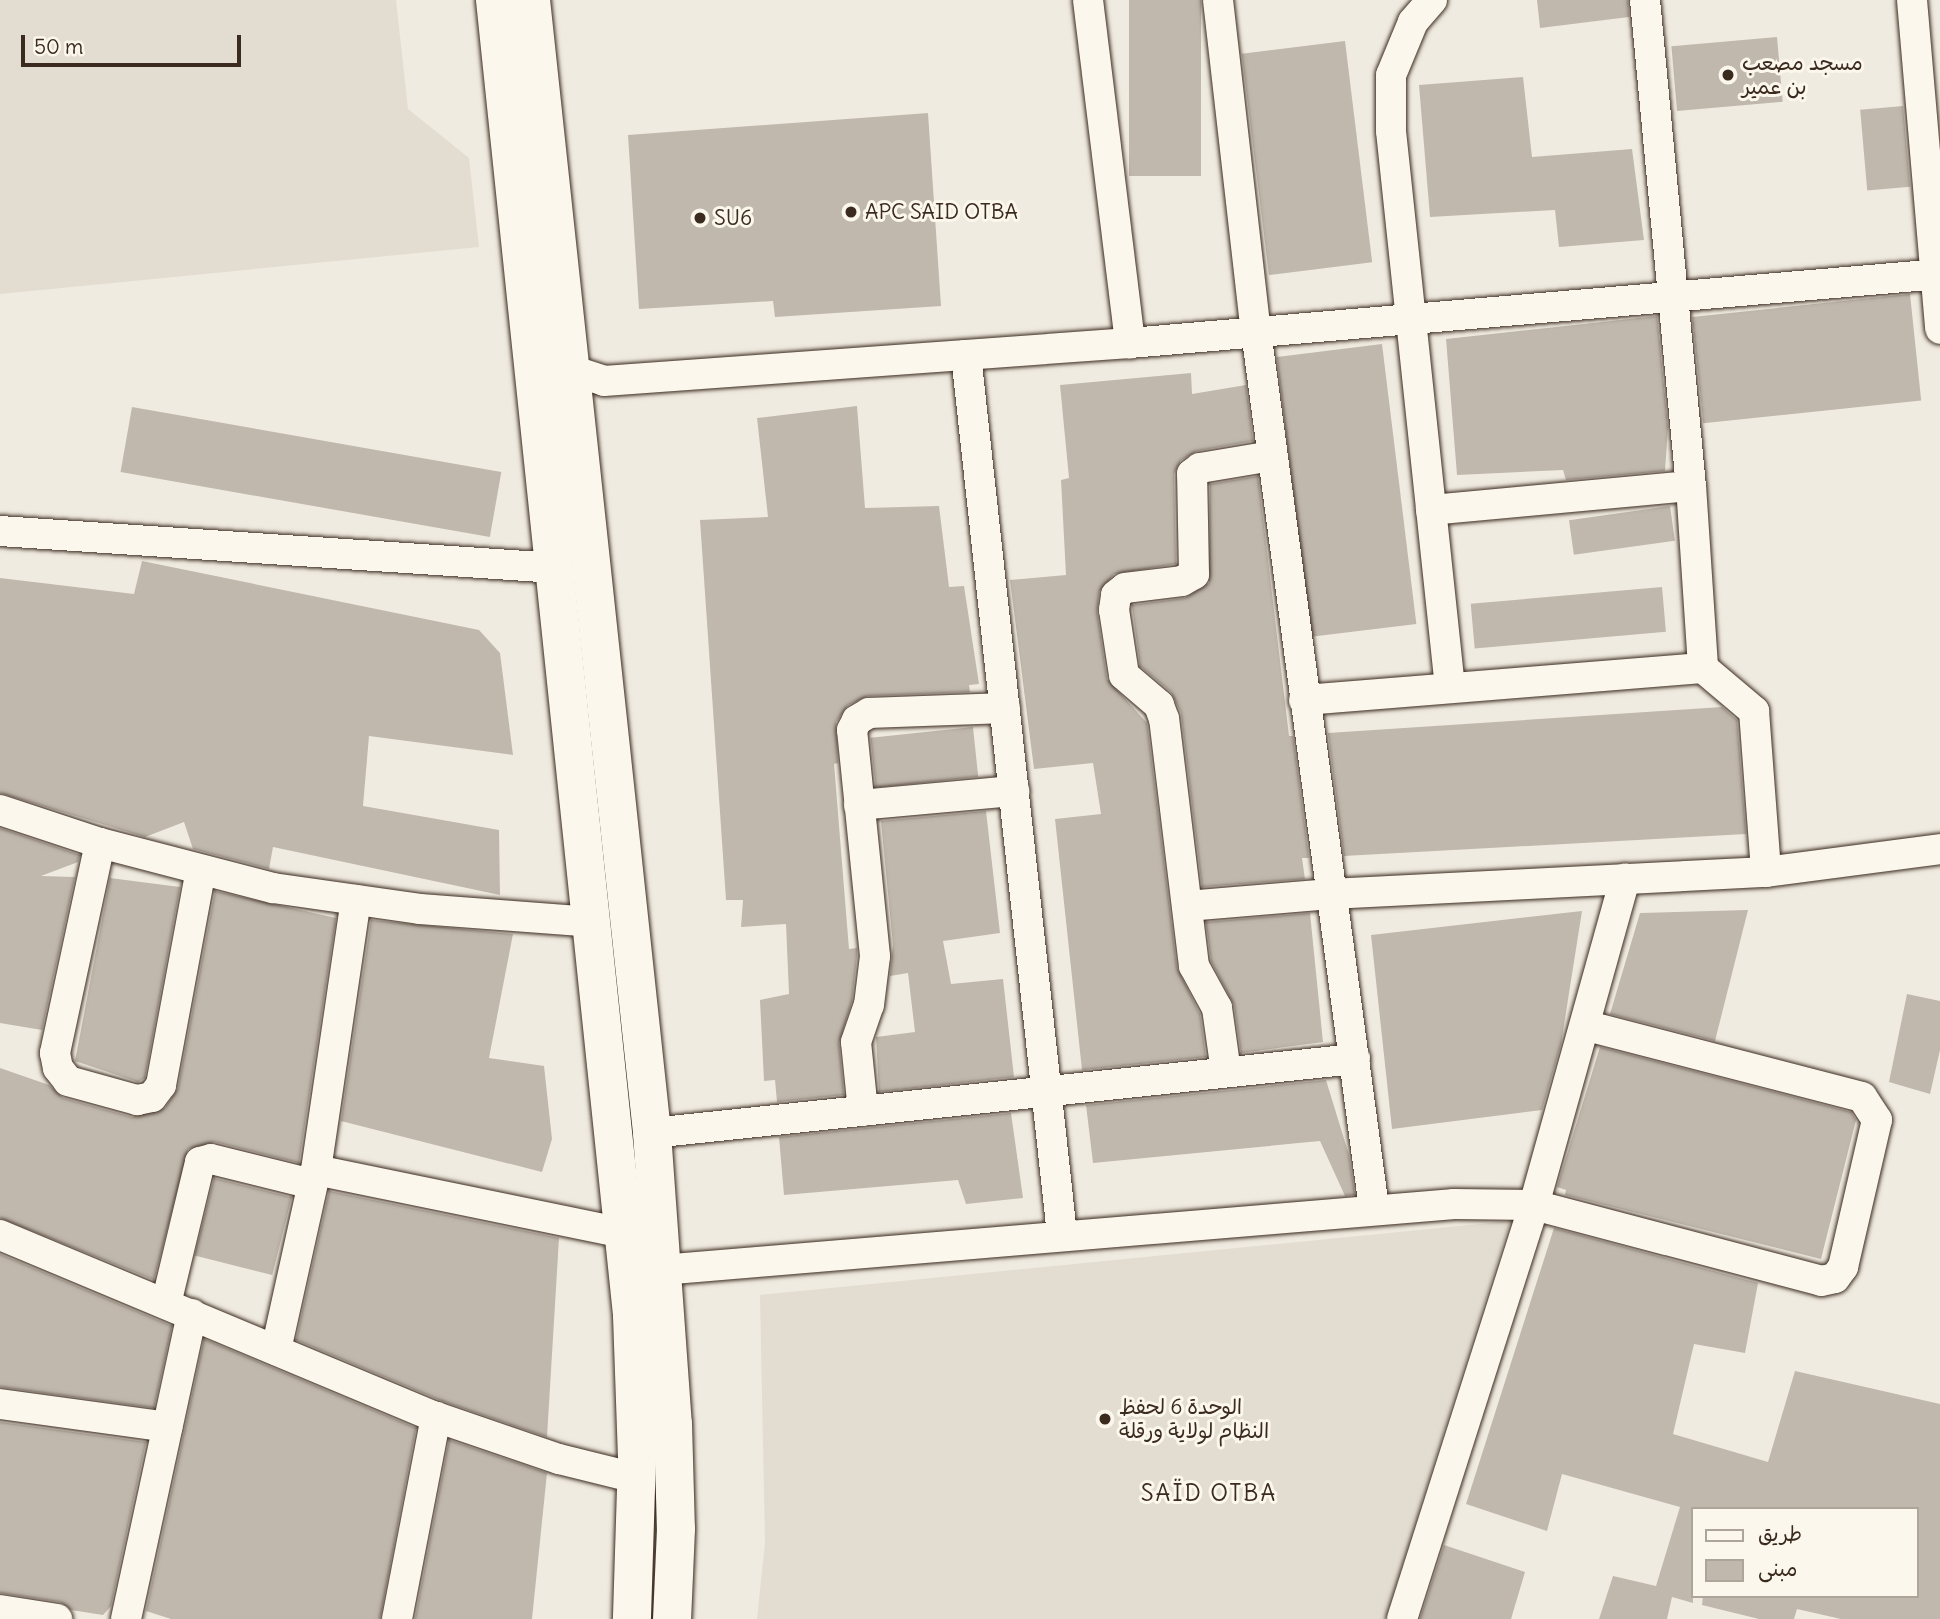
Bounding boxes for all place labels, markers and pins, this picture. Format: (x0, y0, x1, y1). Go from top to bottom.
place label: مسجد مصعب بن عمير (1742, 50, 1863, 100)
marker: مسجد مصعب بن عمير (1720, 67, 1736, 83)
place label: APC SAID OTBA (865, 199, 1018, 225)
marker: APC SAID OTBA (843, 204, 859, 220)
place label: SU6 (714, 205, 752, 231)
marker: SU6 (692, 210, 708, 226)
place label: الوحدة 6 لحفظ النظام لولاية ورقلة (1119, 1394, 1269, 1444)
marker: الوحدة 6 لحفظ النظام لولاية ورقلة (1097, 1411, 1113, 1427)

